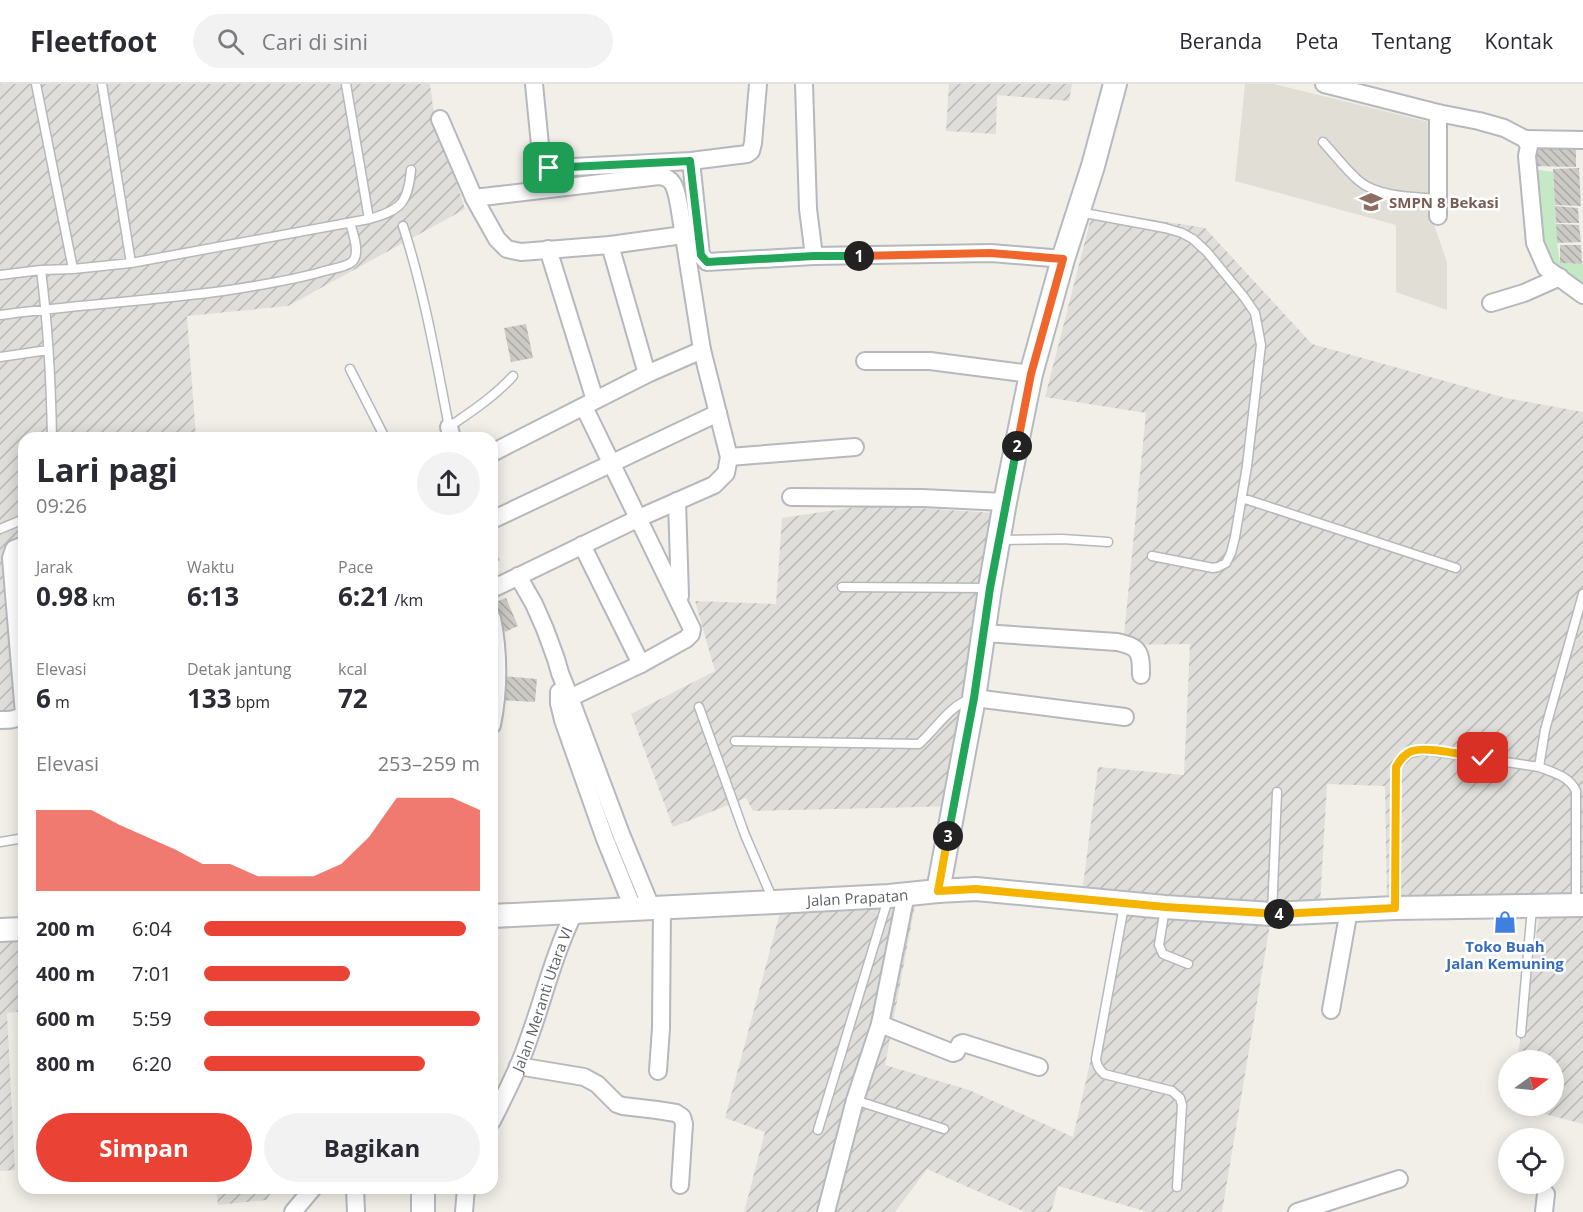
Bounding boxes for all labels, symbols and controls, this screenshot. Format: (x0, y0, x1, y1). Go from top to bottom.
search box (193, 14, 613, 68)
text: Fleetfoot (30, 22, 157, 60)
icon: search (214, 25, 247, 58)
text: Cari di sini (262, 26, 368, 56)
text: Beranda (1179, 27, 1262, 55)
text: Peta (1295, 27, 1339, 55)
text: Tentang (1372, 27, 1451, 55)
text: Kontak (1484, 27, 1553, 55)
pin (523, 142, 574, 193)
icon: arrive (532, 151, 565, 184)
school or university icon: SMPN 8 Bekasi (1358, 189, 1384, 215)
place label: SMPN 8 Bekasi (1389, 192, 1499, 212)
pin: 1 (844, 241, 874, 271)
text: 1 (854, 245, 864, 267)
pin: 2 (1002, 431, 1032, 461)
text: 2 (1012, 435, 1022, 457)
text: Lari pagi (36, 447, 178, 492)
button: share (417, 452, 480, 515)
text: 09:26 (36, 492, 87, 519)
text: Jarak (36, 556, 73, 578)
text: Waktu (187, 556, 235, 578)
text: Pace (338, 556, 373, 578)
text: 0.98 (36, 578, 88, 614)
text: 6:13 (187, 578, 239, 614)
text: 6:21 (338, 578, 390, 614)
text: km (88, 589, 115, 611)
text: /km (390, 589, 423, 611)
text: Elevasi (36, 658, 86, 680)
text: Detak jantung (187, 658, 292, 680)
text: kcal (338, 658, 367, 680)
text: 6 (36, 680, 51, 716)
text: 133 (187, 680, 232, 716)
text: 72 (338, 680, 368, 716)
text: m (51, 691, 70, 713)
text: bpm (232, 691, 270, 713)
pin (1457, 732, 1508, 783)
icon: check (1466, 741, 1499, 774)
text: Elevasi (36, 750, 99, 777)
text: 253–259 m (378, 750, 480, 777)
pin: 3 (933, 821, 963, 851)
text: 3 (943, 825, 953, 847)
street label: Jalan Prapatan (804, 884, 909, 910)
pin: 4 (1264, 899, 1294, 929)
text: 4 (1274, 903, 1284, 925)
shop icon: Toko Buah Jalan Kemuning (1492, 909, 1518, 935)
text: 200 m (36, 915, 95, 942)
text: 6:04 (132, 915, 172, 942)
street label: Jalan Meranti Utara VI (506, 923, 577, 1077)
place label: Toko Buah Jalan Kemuning (1444, 936, 1564, 973)
text: 400 m (36, 960, 95, 987)
text: 7:01 (132, 960, 172, 987)
text: 600 m (36, 1005, 95, 1032)
text: 5:59 (132, 1005, 172, 1032)
text: 800 m (36, 1050, 95, 1077)
text: 6:20 (132, 1050, 172, 1077)
north arrow (1498, 1050, 1564, 1116)
map controls (1498, 1050, 1564, 1194)
button: Simpan (36, 1113, 252, 1182)
button: Bagikan (264, 1113, 480, 1182)
button: locate (1498, 1128, 1564, 1194)

